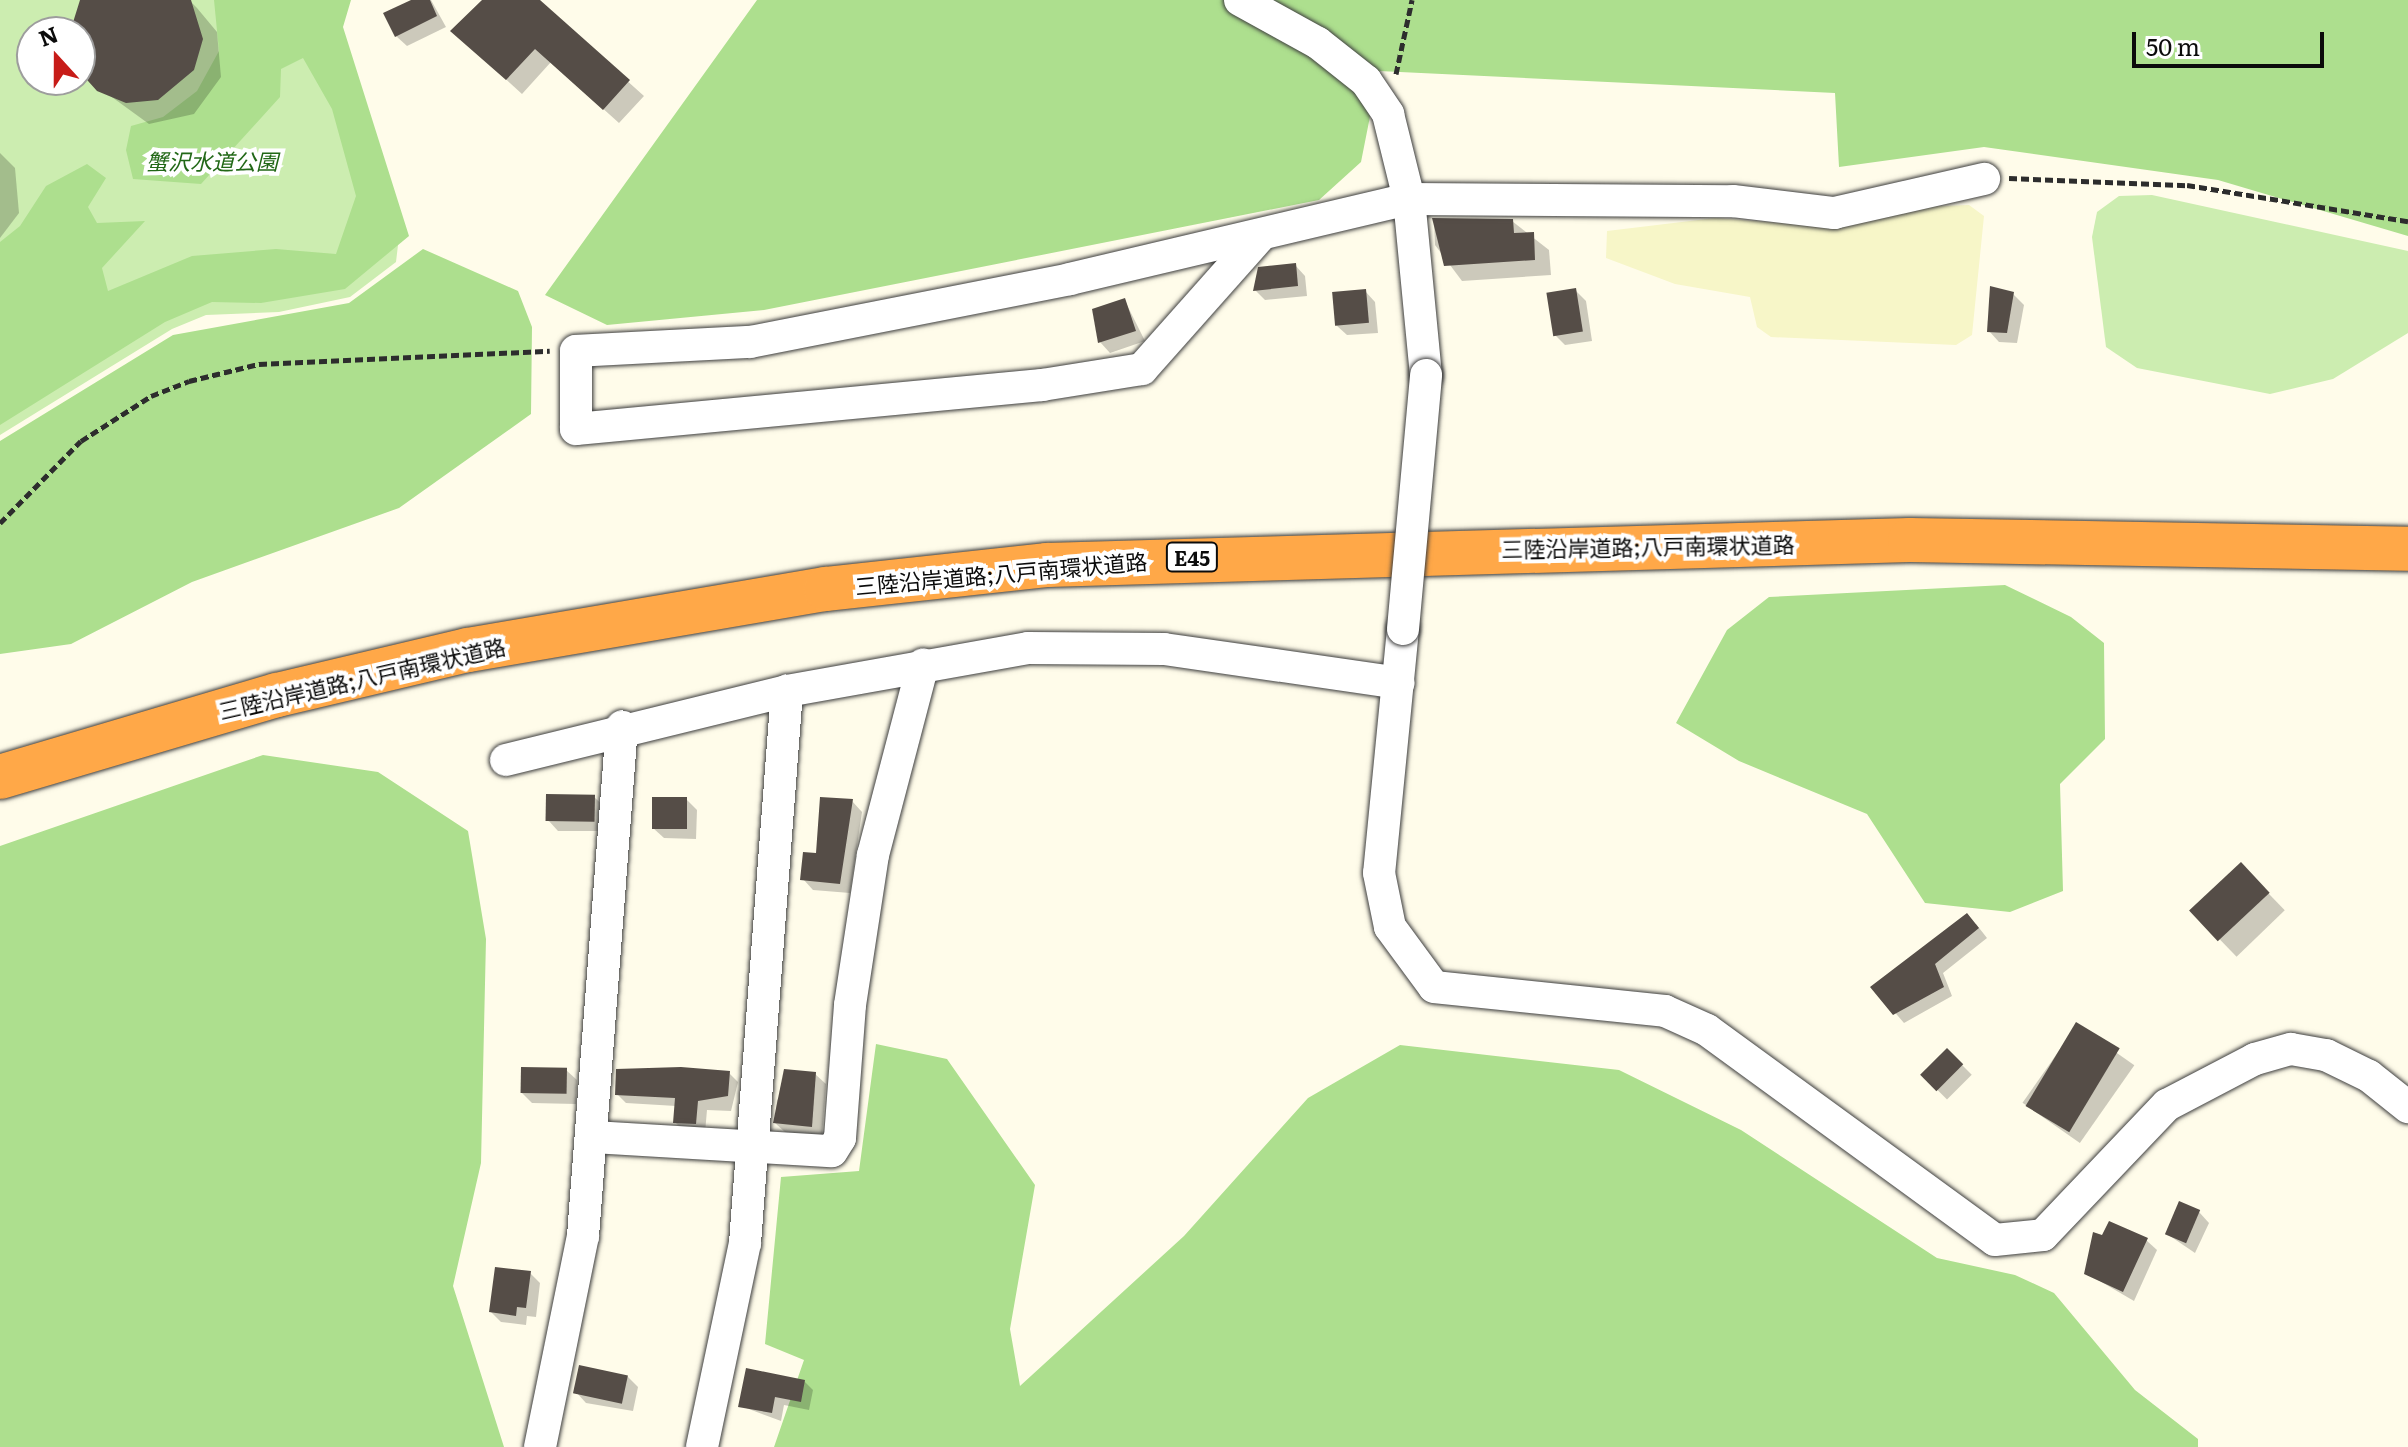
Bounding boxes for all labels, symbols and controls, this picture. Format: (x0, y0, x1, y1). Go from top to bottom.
north arrow (16, 16, 96, 96)
text: N (33, 16, 62, 54)
scale bar (2136, 16, 2328, 66)
text: 50 m (2146, 28, 2200, 63)
park label: 蟹沢水道公園 (146, 148, 278, 174)
street label: 三陸沿岸道路;八戸南環状道路 (1501, 530, 1795, 562)
road number: E45 (1164, 541, 1220, 573)
street label: 三陸沿岸道路;八戸南環状道路 (854, 547, 1148, 599)
street label: 三陸沿岸道路;八戸南環状道路 (216, 632, 508, 724)

